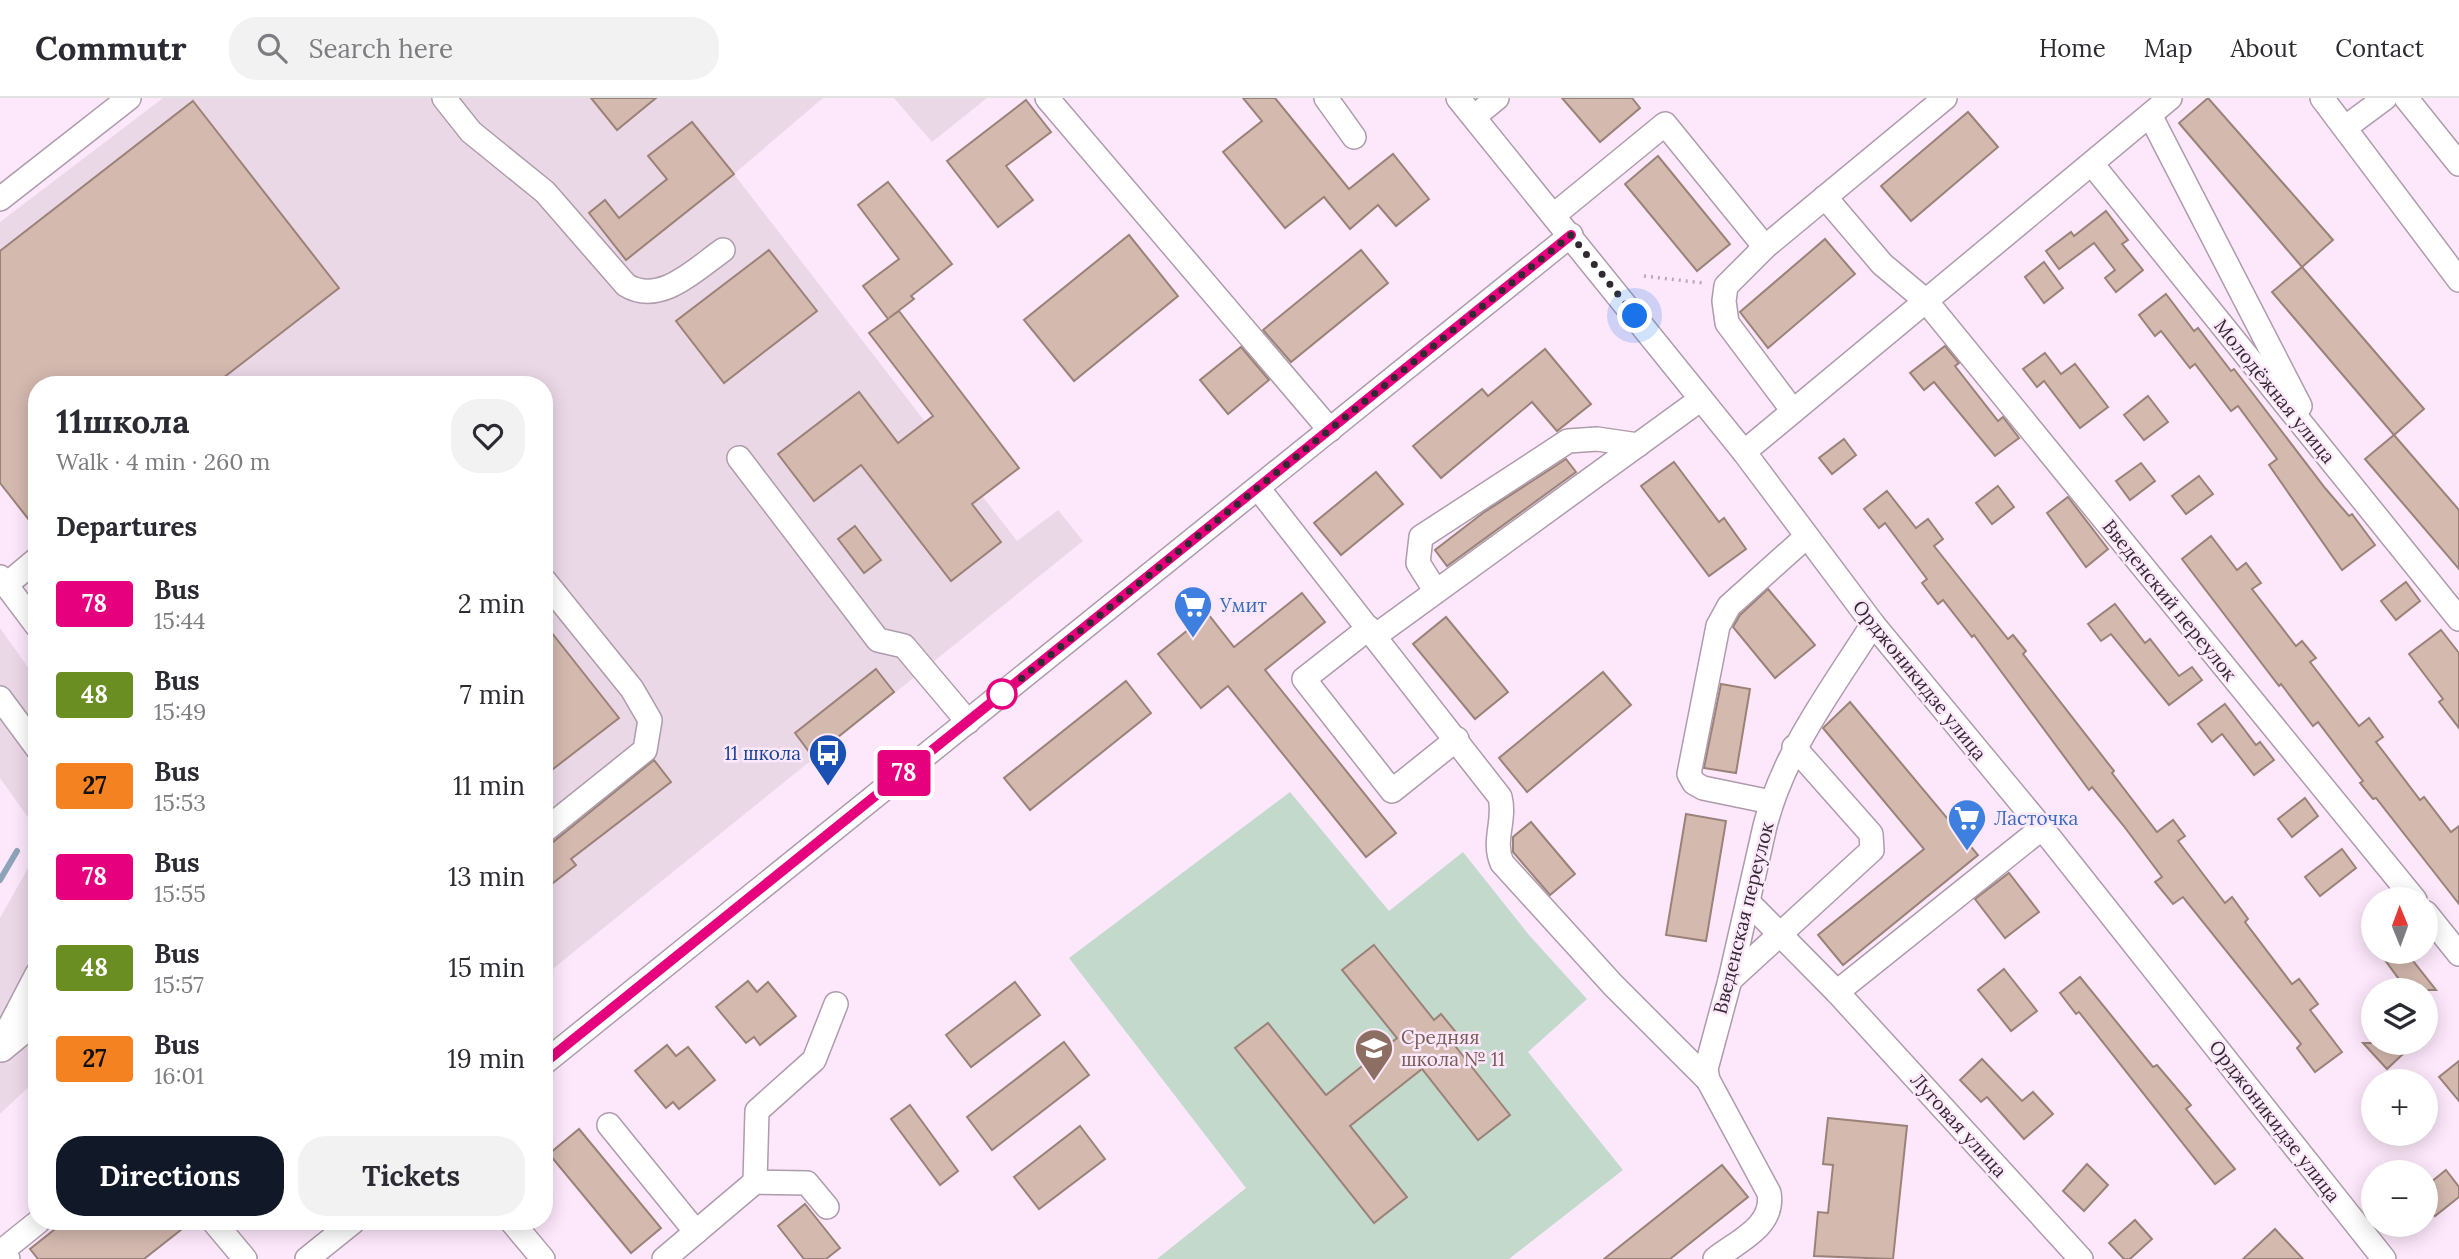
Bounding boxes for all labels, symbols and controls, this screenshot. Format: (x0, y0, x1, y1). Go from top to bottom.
search box (229, 17, 719, 80)
text: Commutr (35, 27, 187, 69)
icon: search (253, 29, 291, 67)
text: Search here (309, 32, 453, 65)
text: Home (2039, 33, 2106, 64)
text: Map (2144, 33, 2193, 64)
text: About (2231, 33, 2297, 64)
text: Contact (2335, 33, 2424, 64)
your location (1617, 298, 1652, 333)
street label: Молодёжная улица (2209, 314, 2341, 468)
button: heart (451, 399, 525, 473)
text: 11школа (56, 400, 190, 442)
text: Walk · 4 min · 260 m (56, 447, 270, 476)
text: Departures (56, 510, 197, 543)
street label: Введенский переулок (2098, 514, 2243, 686)
text: Bus (154, 573, 200, 606)
supermarket icon: Умит (1172, 584, 1214, 639)
text: 2 min (458, 587, 525, 620)
text: 78 (82, 588, 107, 619)
place label: Умит (1219, 593, 1267, 617)
street label: Орджоникидзе улица (1848, 595, 1992, 765)
text: 15:44 (154, 606, 206, 635)
text: Bus (154, 664, 200, 697)
text: 7 min (460, 678, 525, 711)
text: 48 (81, 679, 108, 710)
unlabelled marker (987, 679, 1017, 709)
text: 15:49 (154, 697, 206, 726)
bus stop icon: 11 школа (807, 732, 849, 787)
place label: 11 школа (724, 741, 801, 765)
line badge: 78 (872, 750, 936, 796)
text: Bus (154, 755, 200, 788)
text: 78 (892, 757, 916, 788)
text: 11 min (453, 769, 525, 802)
text: 27 (82, 770, 107, 801)
text: 15:53 (154, 788, 206, 817)
supermarket icon: Ласточка (1946, 797, 1988, 852)
place label: Ласточка (1994, 806, 2078, 830)
street label: Введенская переулок (1708, 819, 1779, 1016)
text: Bus (154, 846, 200, 879)
text: 13 min (448, 860, 525, 893)
text: 78 (82, 861, 107, 892)
text: 15:55 (154, 879, 206, 908)
north arrow (2361, 887, 2438, 964)
map controls (2361, 887, 2438, 1237)
text: Bus (154, 937, 200, 970)
text: 15 min (448, 951, 525, 984)
text: 48 (81, 952, 108, 983)
text: 15:57 (154, 970, 204, 999)
button: layers (2361, 978, 2438, 1055)
place label: Средняя школа № 11 (1401, 1025, 1505, 1071)
school or university icon: Средняя школа № 11 (1353, 1027, 1395, 1082)
text: Bus (154, 1028, 200, 1061)
street label: Орджоникидзе улица (2204, 1035, 2346, 1207)
text: 19 min (447, 1042, 525, 1075)
text: 27 (82, 1043, 107, 1074)
text: 16:01 (154, 1061, 204, 1090)
street label: Луговая улица (1906, 1068, 2012, 1182)
button: + (2361, 1069, 2438, 1146)
button: Directions (56, 1136, 284, 1216)
button: Tickets (298, 1136, 525, 1216)
button: − (2361, 1160, 2438, 1237)

